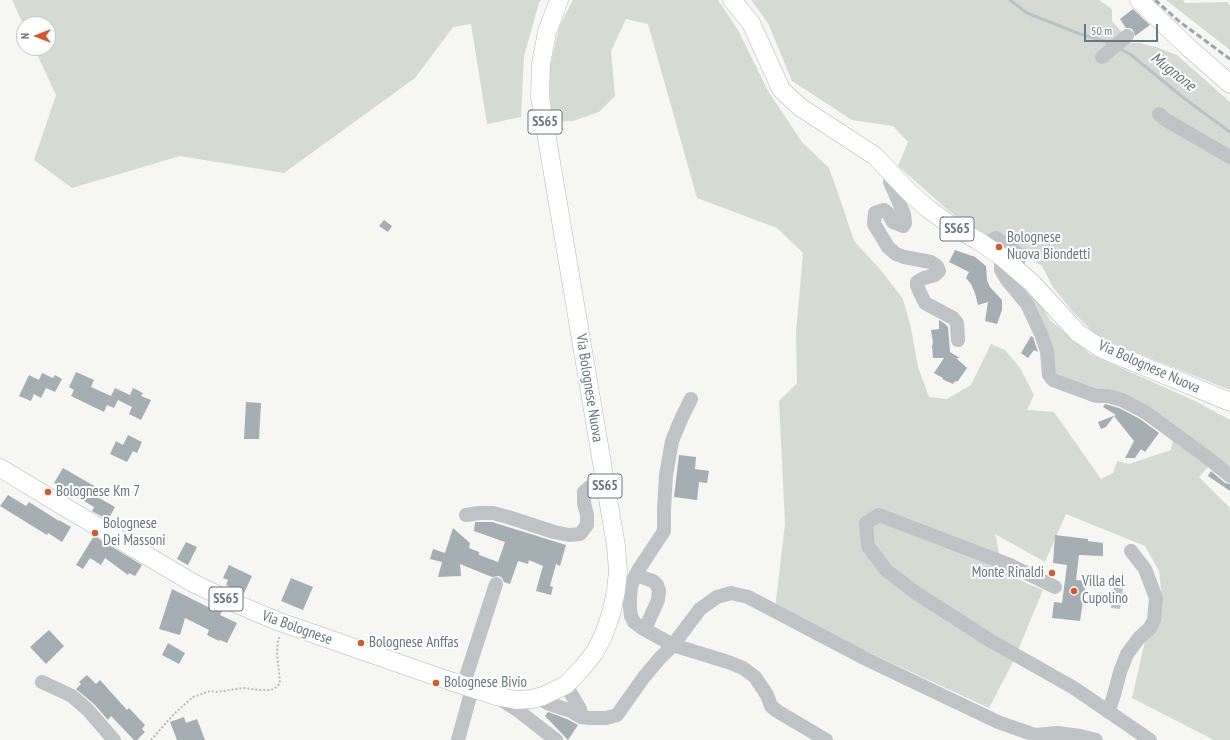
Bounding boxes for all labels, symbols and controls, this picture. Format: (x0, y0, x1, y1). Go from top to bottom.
north arrow (16, 16, 56, 56)
scale bar (1086, 16, 1160, 42)
text: 50 m (1091, 23, 1112, 38)
text: N (18, 33, 32, 39)
water label: Mugnone (1147, 49, 1199, 95)
road number: SS65 (528, 110, 562, 134)
road number: SS65 (940, 217, 974, 241)
place label: Bolognese Nuova Biondetti (1007, 229, 1090, 264)
marker: Bolognese Nuova Biondetti (994, 242, 1004, 252)
street label: Via Bolognese Nuova (572, 333, 606, 443)
street label: Via Bolognese Nuova (1095, 337, 1203, 397)
road number: SS65 (588, 474, 622, 498)
place label: Bolognese Km 7 (56, 483, 140, 501)
marker: Bolognese Km 7 (43, 487, 53, 497)
place label: Bolognese Dei Massoni (103, 515, 166, 550)
marker: Bolognese Dei Massoni (90, 528, 100, 538)
place label: Monte Rinaldi (972, 564, 1044, 582)
marker: Monte Rinaldi (1047, 568, 1057, 578)
place label: Villa del Cupolino (1082, 573, 1128, 608)
marker: Villa del Cupolino (1069, 586, 1079, 596)
road number: SS65 (209, 587, 243, 611)
street label: Via Bolognese (259, 607, 335, 649)
place label: Bolognese Anffas (369, 634, 459, 652)
marker: Bolognese Anffas (356, 638, 366, 648)
place label: Bolognese Bivio (444, 674, 527, 692)
marker: Bolognese Bivio (431, 678, 441, 688)

